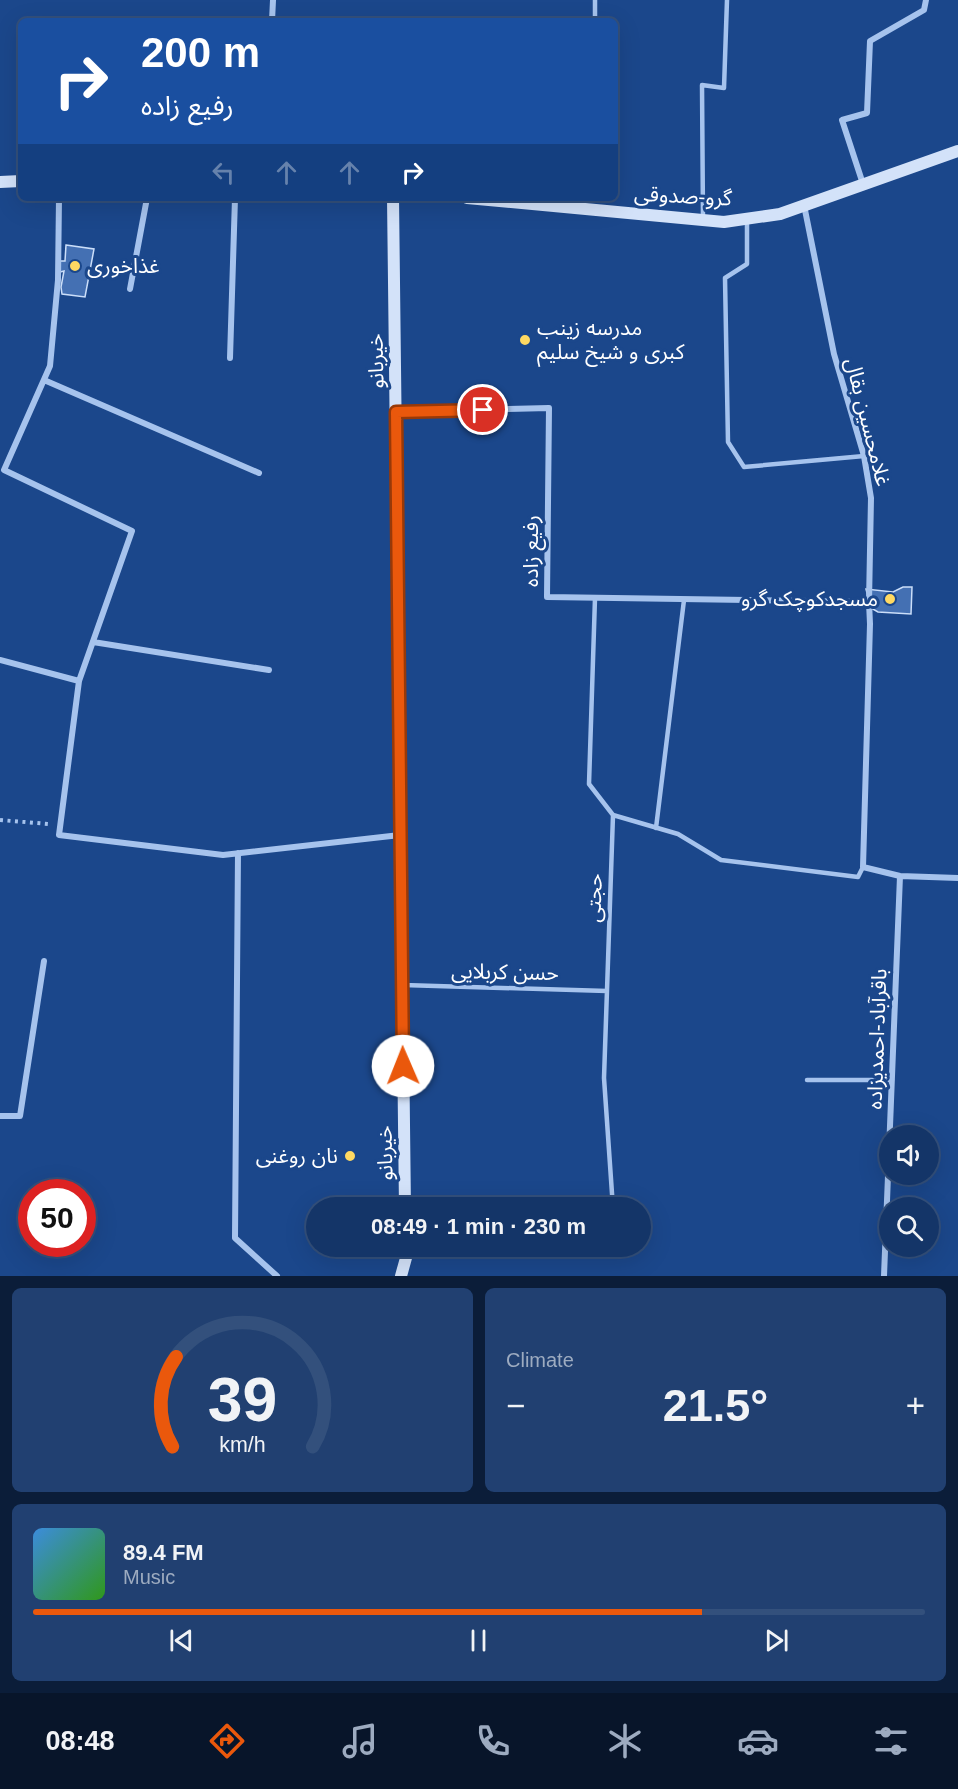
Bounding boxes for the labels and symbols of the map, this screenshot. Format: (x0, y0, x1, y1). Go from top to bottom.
street label: گرو-صدوقی (634, 181, 733, 211)
place label: غذاخوری (87, 254, 160, 278)
marker: غذاخوری (68, 259, 82, 273)
place label: مدرسه زینب کبری و شیخ سلیم (537, 316, 685, 367)
street label: خیربانو (364, 333, 388, 389)
marker: مدرسه زینب کبری و شیخ سلیم (518, 333, 532, 347)
street label: غلامحسین بقال (840, 355, 896, 489)
pin (457, 384, 508, 435)
street label: رفیع زاده (519, 515, 546, 587)
place label: مسجدکوچک گرو (741, 587, 878, 612)
marker: مسجدکوچک گرو (883, 592, 897, 606)
street label: حجتی (581, 873, 607, 923)
street label: حسن کربلایی (451, 959, 559, 985)
street label: باقرآباد-احمدیزاده (863, 968, 891, 1110)
position arrow (371, 1034, 435, 1098)
street label: خیربانو (373, 1125, 397, 1181)
place label: نان روغنی (256, 1144, 338, 1168)
marker: نان روغنی (343, 1149, 357, 1163)
speed limit sign: 50 (18, 1179, 96, 1257)

